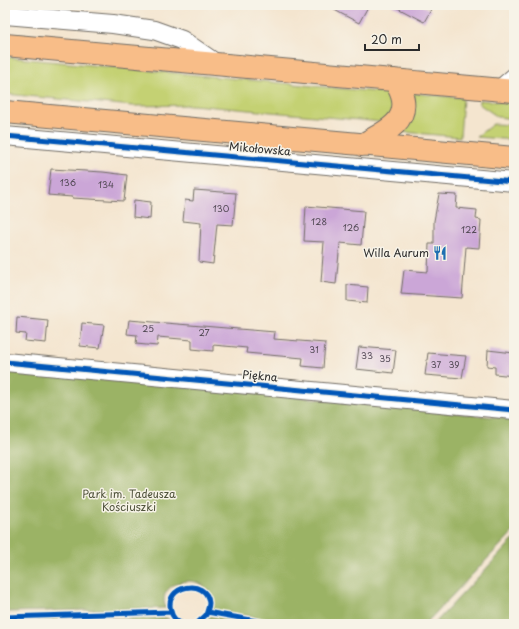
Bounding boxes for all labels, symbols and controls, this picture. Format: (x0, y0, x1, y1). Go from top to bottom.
scale bar (365, 26, 419, 52)
text: 20 m (371, 30, 402, 48)
street label: Mikołowska (228, 137, 292, 160)
house number: 136 (60, 175, 76, 189)
house number: 134 (98, 177, 114, 191)
house number: 130 (213, 201, 230, 215)
house number: 128 (311, 214, 327, 228)
house number: 126 (343, 220, 359, 234)
house number: 122 (461, 222, 477, 236)
place label: Willa Aurum (363, 244, 429, 261)
restaurant icon: Willa Aurum (432, 245, 448, 261)
house number: 25 (142, 321, 154, 335)
house number: 27 (198, 325, 210, 339)
house number: 31 (309, 342, 319, 356)
house number: 33 (361, 348, 373, 362)
house number: 35 (379, 351, 391, 365)
house number: 37 (431, 357, 441, 371)
house number: 39 (448, 357, 460, 371)
street label: Piękna (242, 365, 279, 386)
park label: Park im. Tadeusza Kościuszki (82, 485, 176, 515)

